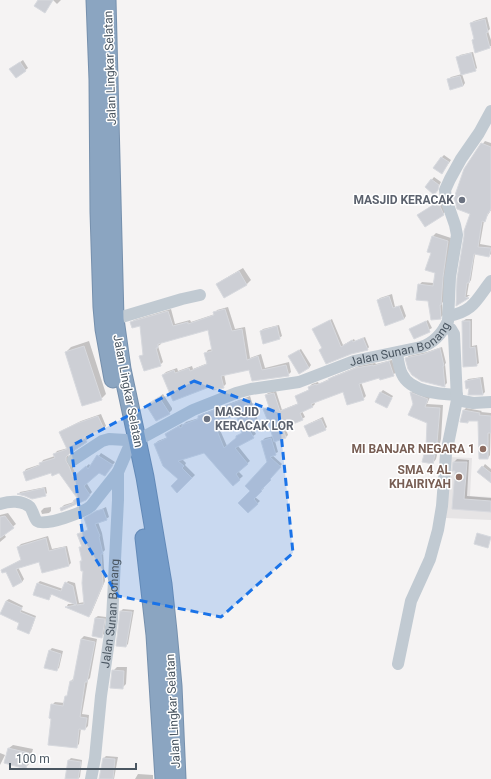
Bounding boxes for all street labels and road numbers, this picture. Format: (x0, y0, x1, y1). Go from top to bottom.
street label: Jalan Lingkar Selatan (101, 10, 119, 126)
street label: Jalan Sunan Bonang (347, 320, 453, 369)
street label: Jalan Lingkar Selatan (110, 333, 146, 449)
street label: Jalan Sunan Bonang (98, 558, 122, 669)
street label: Jalan Lingkar Selatan (163, 653, 183, 769)

